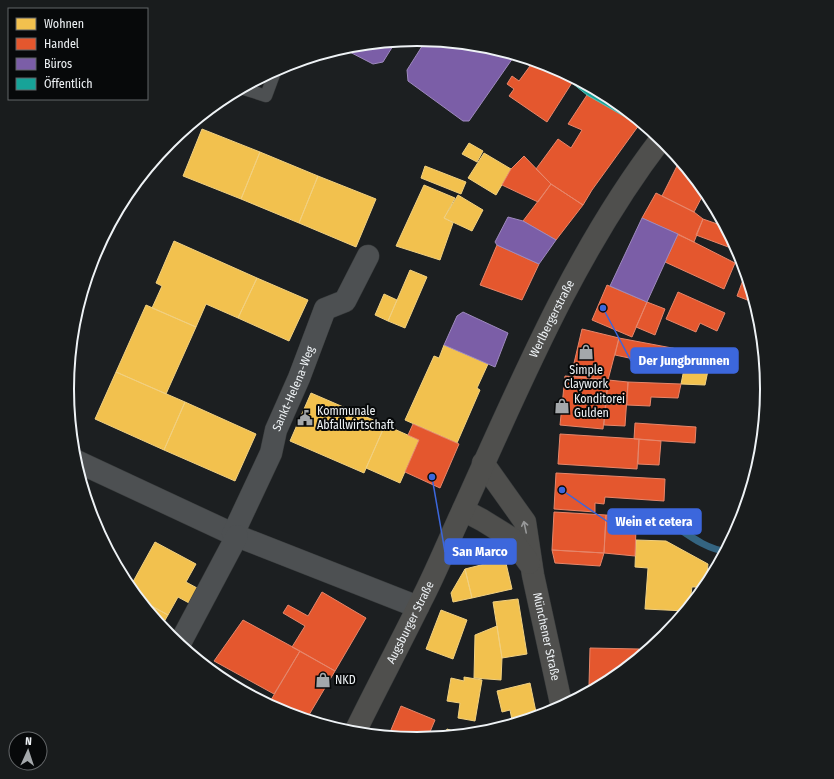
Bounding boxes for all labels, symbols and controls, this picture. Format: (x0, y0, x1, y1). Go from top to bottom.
legend (8, 8, 148, 100)
text: Wohnen (44, 17, 84, 31)
text: Handel (44, 37, 79, 51)
text: Büros (44, 57, 72, 71)
text: Öffentlich (44, 75, 92, 91)
street label: Werlbergerstraße (526, 277, 577, 360)
shop icon: Simple Claywork (577, 343, 595, 361)
street label: Sankt-Helena-Weg (269, 344, 318, 433)
callout: Der Jungbrunnen (631, 348, 738, 373)
text: Der Jungbrunnen (638, 353, 730, 368)
place label: Simple Claywork (564, 363, 608, 391)
place label: Konditorei Gulden (574, 392, 625, 420)
shop icon: Konditorei Gulden (553, 397, 571, 415)
place label: Kommunale Abfallwirtschaft (317, 404, 394, 432)
public building icon: Kommunale Abfallwirtschaft (296, 409, 314, 427)
callout: Wein et cetera (608, 509, 701, 534)
text: Wein et cetera (615, 514, 693, 529)
one-way arrow (521, 521, 529, 534)
callout: San Marco (445, 539, 516, 564)
text: San Marco (452, 544, 508, 559)
street label: Augsburger Straße (384, 579, 437, 666)
street label: Münchener Straße (530, 591, 563, 682)
shop icon: NKD (314, 671, 332, 689)
place label: NKD (335, 673, 356, 687)
north arrow (8, 731, 48, 771)
text: N (25, 735, 32, 748)

